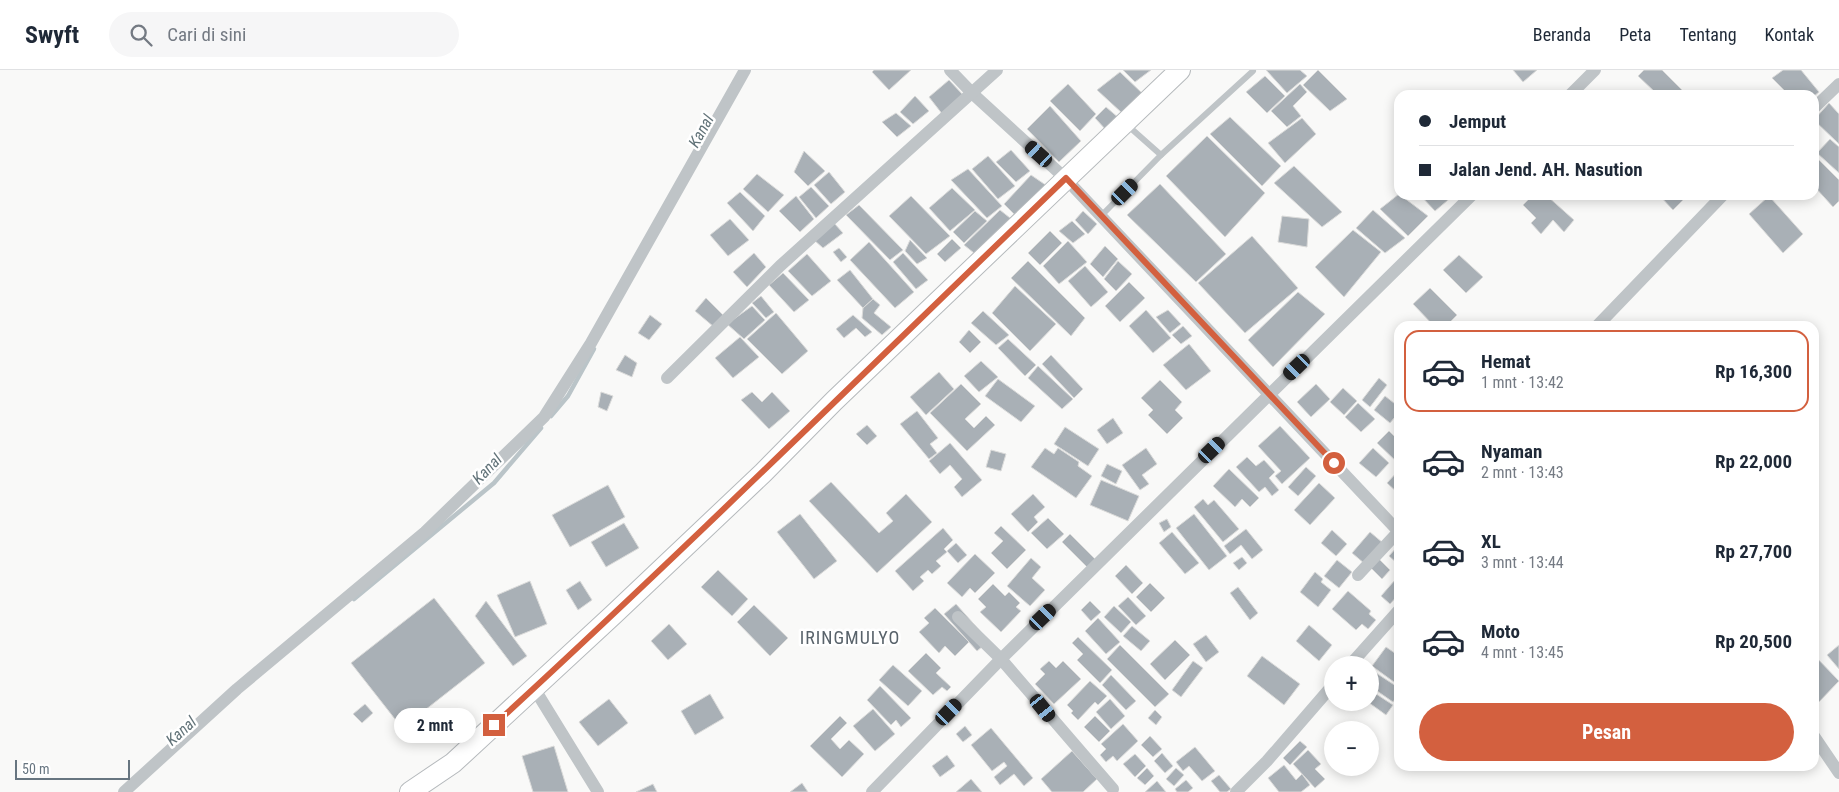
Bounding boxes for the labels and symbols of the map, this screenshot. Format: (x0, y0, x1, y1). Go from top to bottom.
water label: Kanal (684, 111, 718, 151)
car (1022, 138, 1055, 170)
car (1109, 176, 1140, 208)
car (1281, 351, 1313, 383)
car (1196, 434, 1228, 466)
water label: Kanal (468, 450, 506, 488)
route start (1323, 452, 1345, 474)
car (1027, 601, 1059, 633)
district label: IRINGMULYO (800, 627, 900, 648)
car (1027, 692, 1058, 724)
car (933, 696, 964, 728)
callout: 2 mnt (394, 708, 476, 742)
water label: Kanal (162, 712, 200, 750)
route end (483, 714, 505, 736)
scale bar (15, 757, 130, 780)

